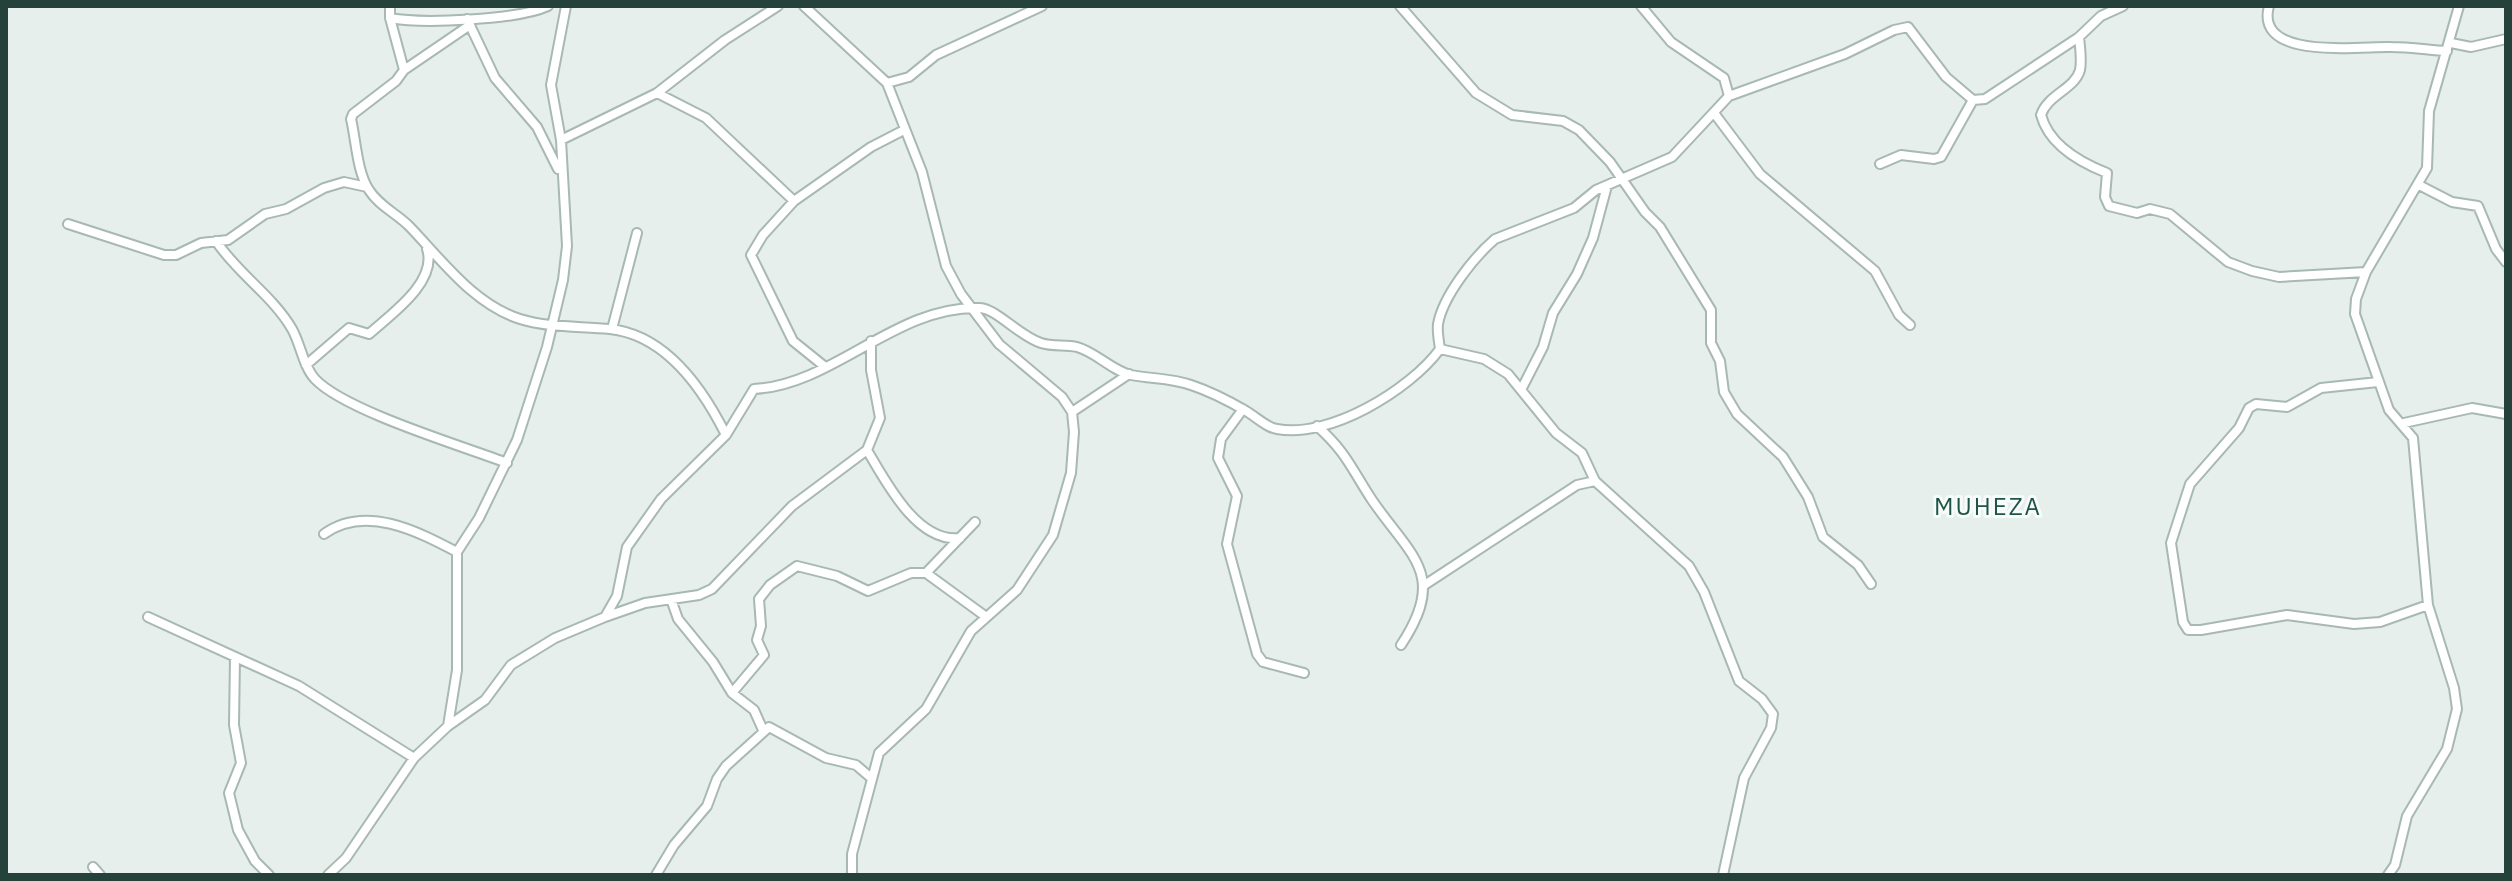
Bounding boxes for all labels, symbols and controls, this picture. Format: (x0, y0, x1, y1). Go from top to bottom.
district label: MUHEZA (1934, 490, 2042, 522)

